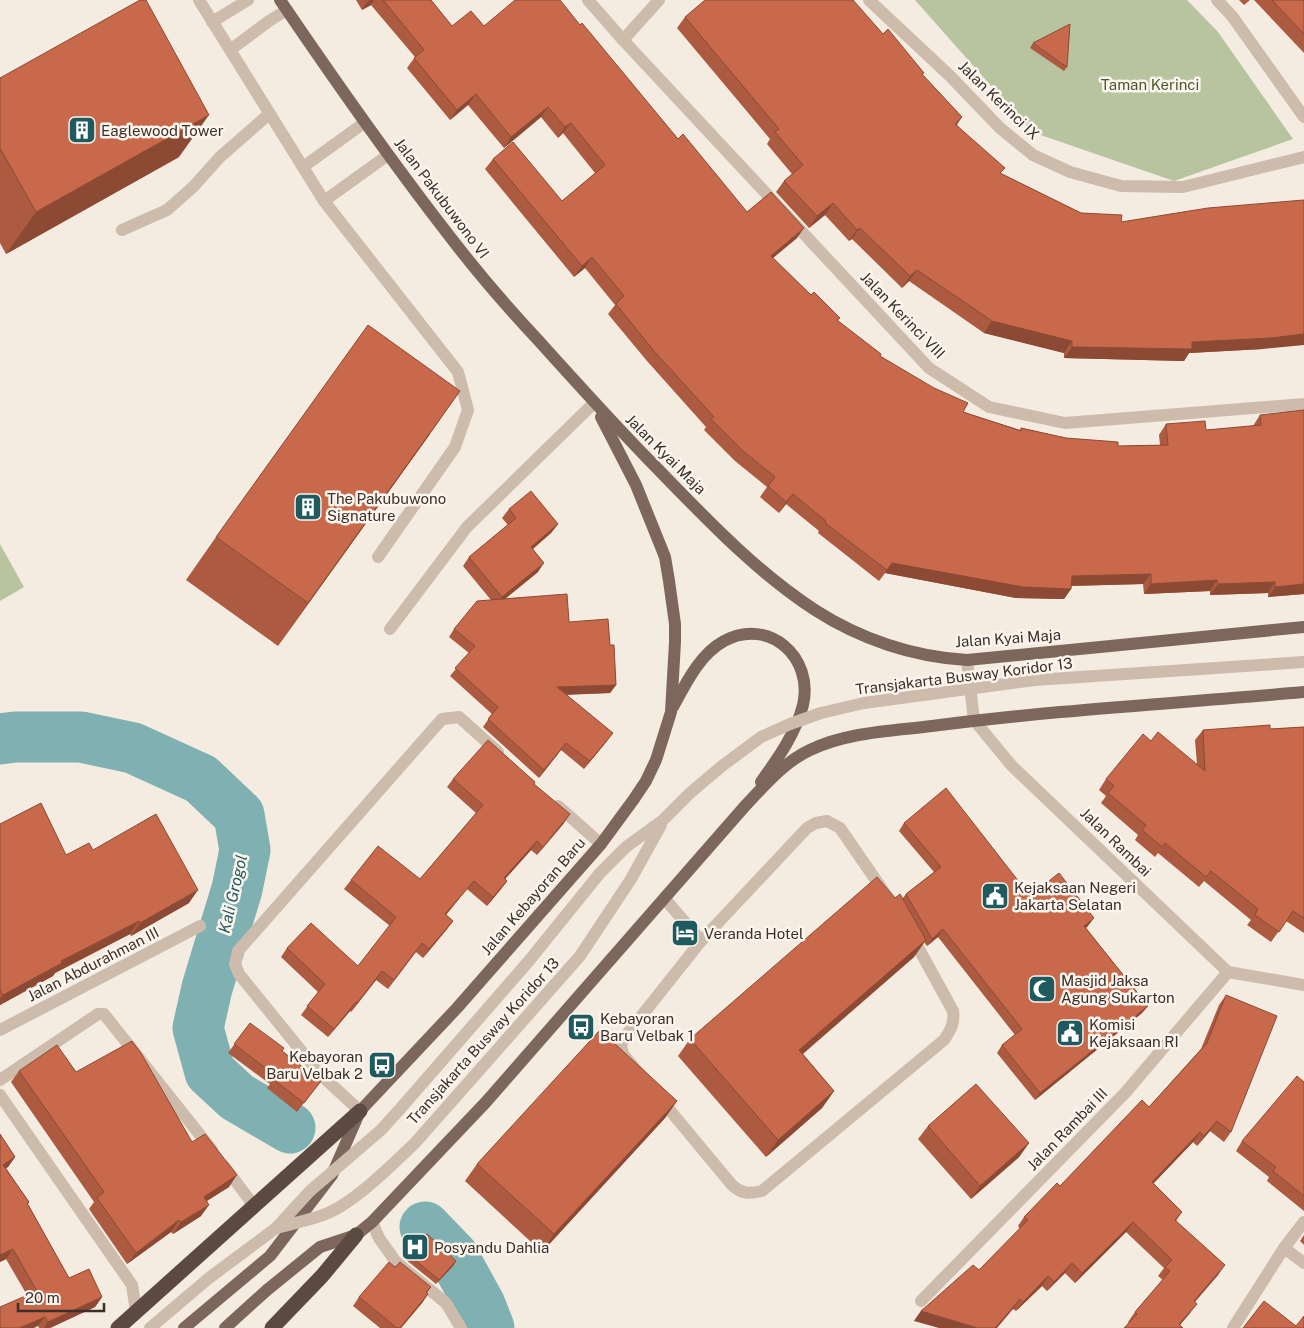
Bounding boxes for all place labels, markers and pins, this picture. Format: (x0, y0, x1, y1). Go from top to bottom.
building icon: Eaglewood Tower (67, 115, 97, 145)
place label: Eaglewood Tower (101, 122, 224, 139)
place label: The Pakubuwono Signature (327, 490, 446, 524)
building icon: The Pakubuwono Signature (293, 492, 323, 522)
place label: Kejaksaan Negeri Jakarta Selatan (1014, 879, 1136, 913)
public building icon: Kejaksaan Negeri Jakarta Selatan (980, 881, 1010, 911)
hotel icon: Veranda Hotel (670, 918, 700, 948)
place label: Veranda Hotel (704, 925, 804, 942)
place label: Masjid Jaksa Agung Sukarton (1061, 972, 1175, 1006)
mosque icon: Masjid Jaksa Agung Sukarton (1027, 974, 1057, 1004)
place label: Kebayoran Baru Velbak 1 (600, 1010, 694, 1044)
bus stop icon: Kebayoran Baru Velbak 1 (566, 1012, 596, 1042)
place label: Komisi Kejaksaan RI (1089, 1016, 1179, 1050)
public building icon: Komisi Kejaksaan RI (1055, 1018, 1085, 1048)
place label: Kebayoran Baru Velbak 2 (266, 1048, 363, 1082)
bus stop icon: Kebayoran Baru Velbak 2 (367, 1050, 397, 1080)
hospital icon: Posyandu Dahlia (400, 1232, 430, 1262)
place label: Posyandu Dahlia (434, 1239, 549, 1256)

